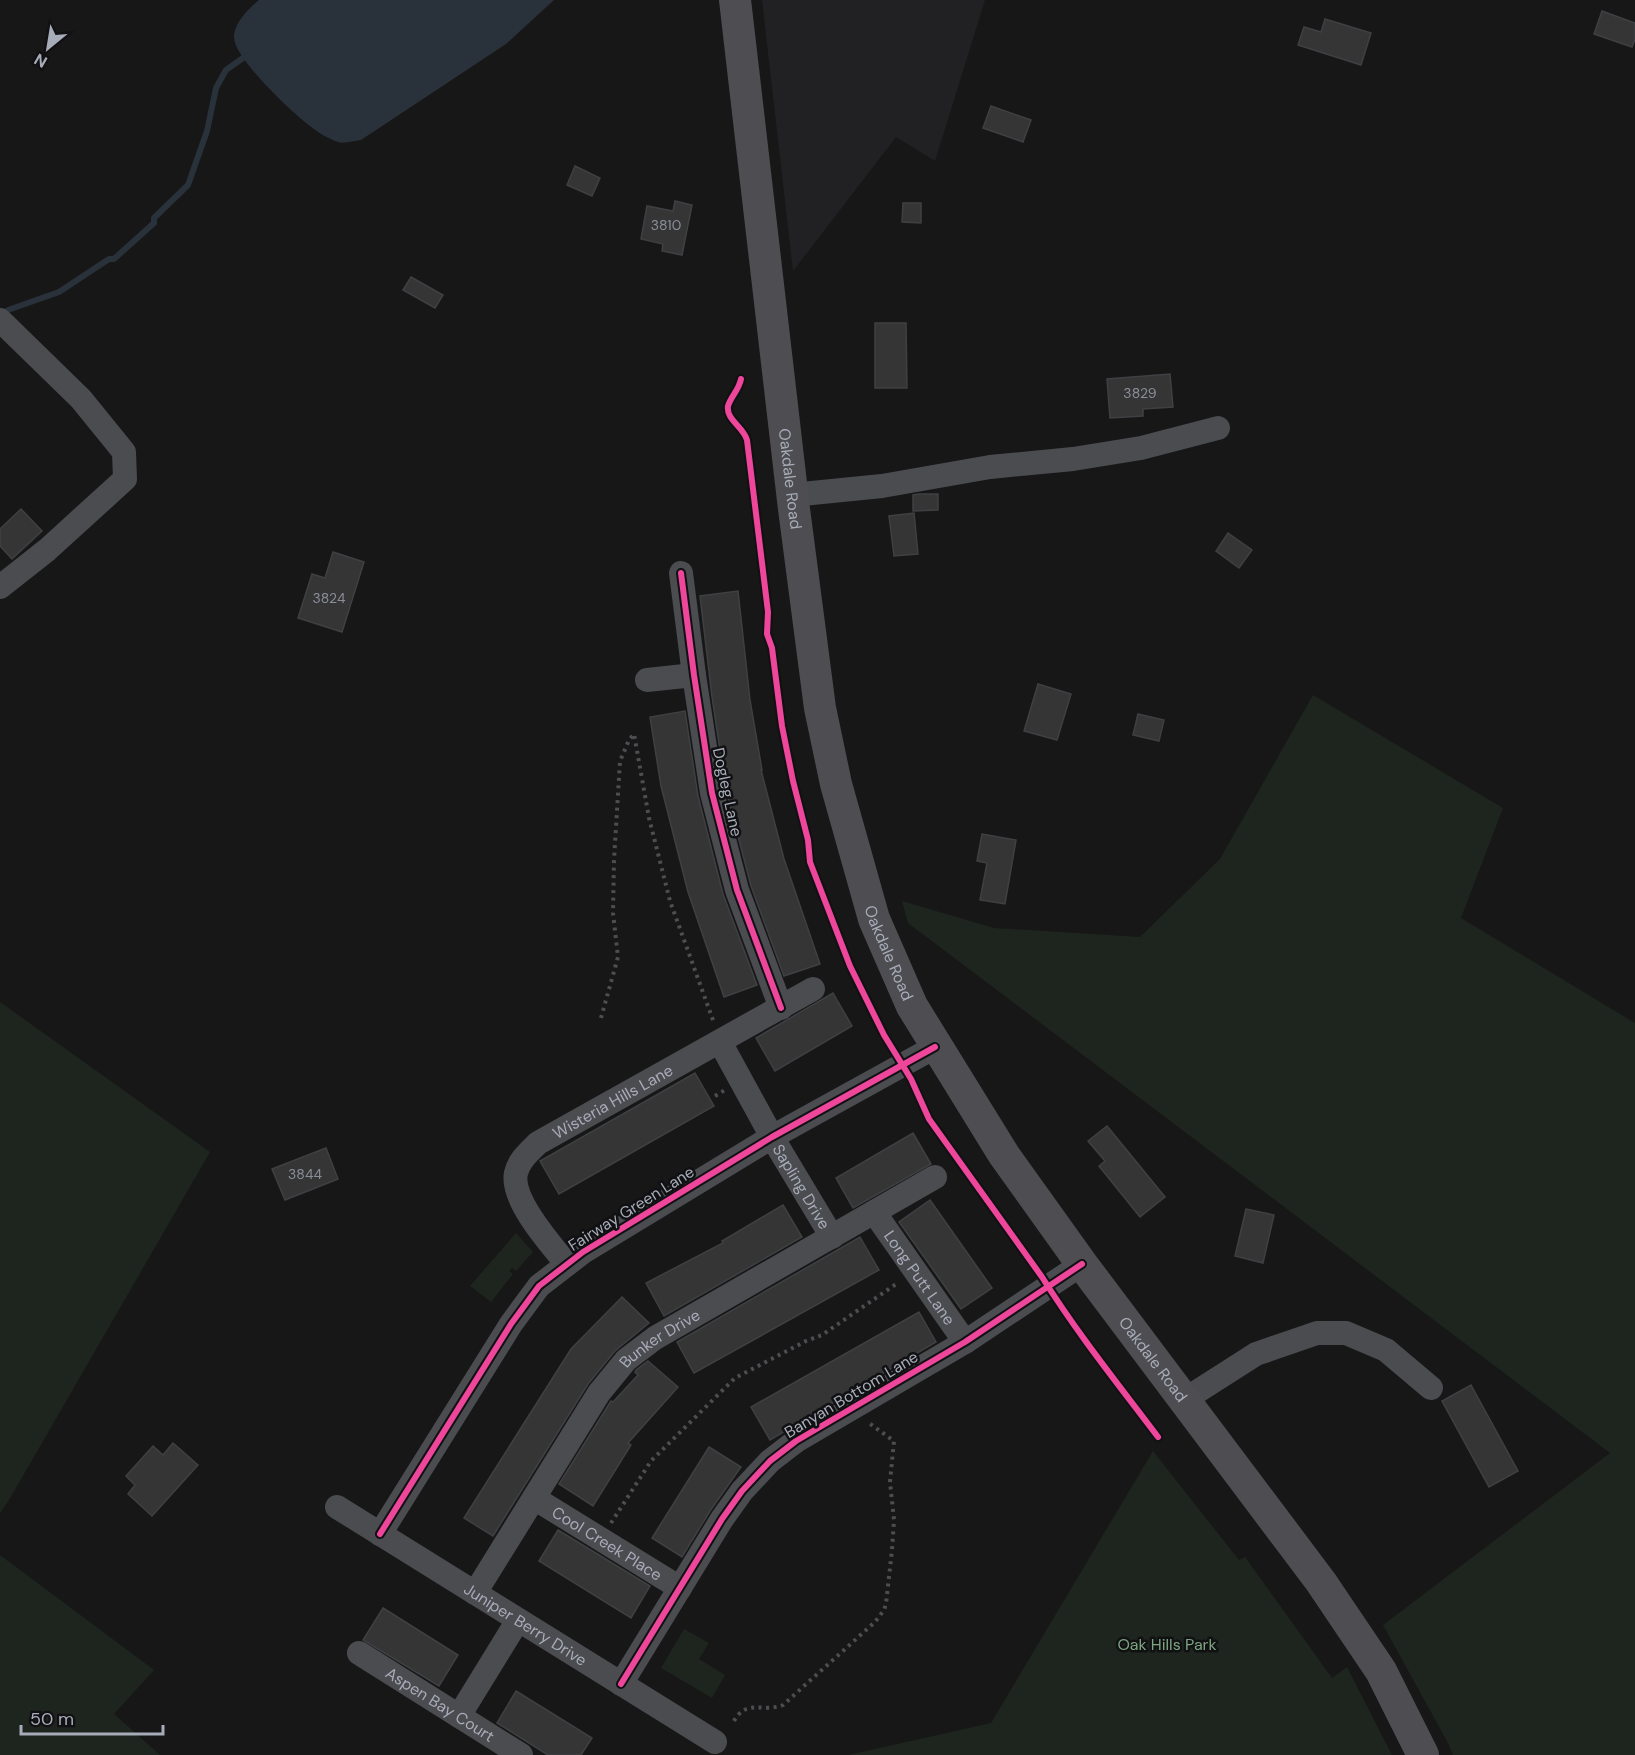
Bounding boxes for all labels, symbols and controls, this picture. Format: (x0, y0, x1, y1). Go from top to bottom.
north arrow (18, 18, 78, 78)
text: N (30, 49, 51, 73)
house number: 3810 (651, 216, 681, 234)
house number: 3829 (1123, 384, 1157, 402)
street label: Oakdale Road (774, 427, 807, 531)
house number: 3824 (313, 589, 346, 607)
street label: Dogleg Lane (708, 746, 747, 838)
street label: Oakdale Road (860, 903, 918, 1004)
street label: Wisteria Hills Lane (549, 1060, 677, 1144)
street label: Sapling Drive (768, 1140, 835, 1233)
street label: Fairway Green Lane (564, 1161, 698, 1256)
house number: 3844 (288, 1165, 322, 1183)
street label: Long Putt Lane (879, 1226, 960, 1329)
street label: Bunker Drive (614, 1304, 704, 1372)
street label: Oakdale Road (1114, 1312, 1192, 1406)
street label: Banyan Bottom Lane (781, 1346, 922, 1443)
street label: Cool Creek Place (548, 1502, 666, 1585)
street label: Juniper Berry Drive (460, 1578, 591, 1671)
park label: Oak Hills Park (1117, 1634, 1217, 1655)
street label: Aspen Bay Court (382, 1662, 498, 1747)
scale bar (21, 1698, 164, 1736)
text: 50 m (30, 1707, 74, 1731)

